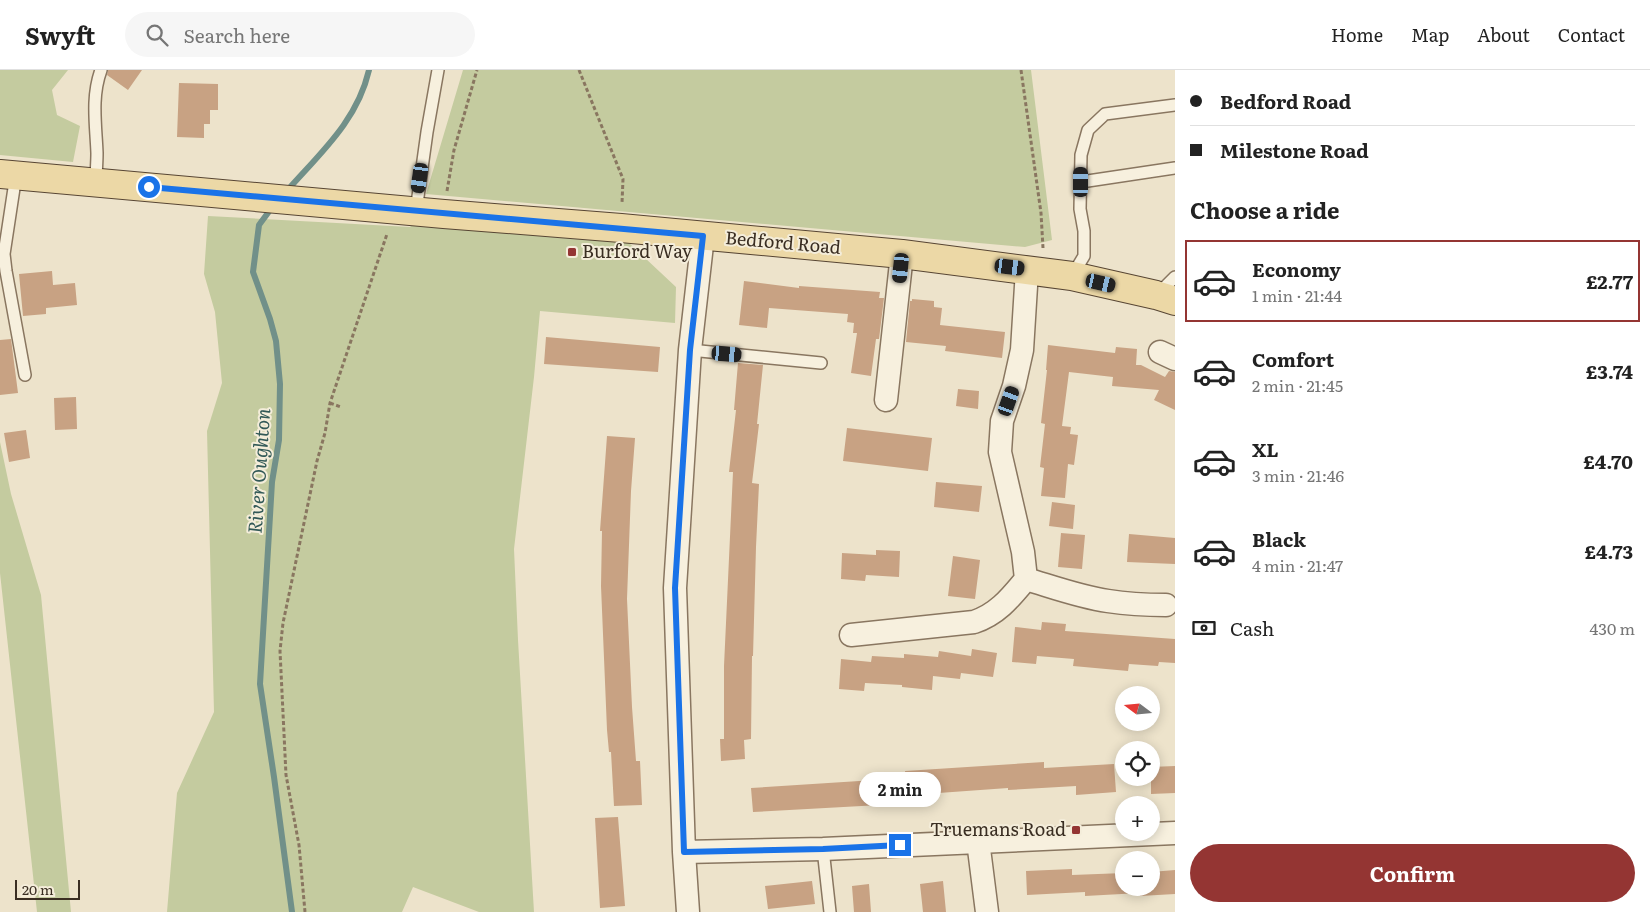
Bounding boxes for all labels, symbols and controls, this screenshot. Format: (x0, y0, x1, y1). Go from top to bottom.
search box (125, 12, 475, 57)
text: Swyft (25, 17, 95, 52)
icon: search (143, 21, 171, 49)
text: Search here (183, 21, 290, 49)
text: Home (1331, 21, 1383, 48)
text: Map (1411, 21, 1449, 48)
text: About (1477, 21, 1530, 48)
text: Contact (1558, 21, 1625, 48)
text: Bedford Road (1220, 87, 1351, 115)
text: Milestone Road (1220, 136, 1369, 164)
car (410, 162, 429, 194)
car (1073, 167, 1088, 197)
route start (138, 176, 160, 198)
text: Choose a ride (1190, 193, 1339, 226)
street label: Bedford Road (724, 223, 842, 260)
place label: Burford Way (582, 237, 693, 264)
marker: Burford Way (566, 246, 578, 258)
car (891, 252, 910, 284)
text: Economy (1252, 255, 1341, 283)
car (994, 258, 1025, 276)
icon: car (1192, 259, 1237, 304)
text: £2.77 (1586, 267, 1633, 295)
car (1084, 272, 1117, 294)
text: 1 min · 21:44 (1252, 283, 1342, 307)
car (711, 345, 742, 363)
text: Comfort (1252, 345, 1334, 373)
icon: car (1192, 349, 1237, 394)
text: £3.74 (1586, 357, 1633, 385)
text: 2 min · 21:45 (1252, 373, 1343, 397)
car (996, 384, 1021, 418)
water label: River Oughton (240, 407, 276, 534)
text: XL (1252, 435, 1279, 463)
icon: car (1192, 439, 1237, 484)
text: £4.70 (1583, 447, 1633, 475)
text: 3 min · 21:46 (1252, 463, 1344, 487)
text: Black (1252, 525, 1306, 553)
icon: car (1192, 529, 1237, 574)
text: £4.73 (1584, 537, 1633, 565)
text: 4 min · 21:47 (1252, 553, 1343, 577)
icon: cash (1190, 614, 1218, 642)
text: Cash (1230, 614, 1274, 642)
text: 430 m (1590, 616, 1635, 640)
north arrow (1115, 686, 1160, 731)
map controls (1115, 686, 1160, 896)
button: locate (1115, 741, 1160, 786)
callout: 2 min (859, 772, 941, 808)
text: 2 min (878, 777, 922, 801)
button: + (1115, 796, 1160, 841)
place label: Truemans Road (930, 815, 1066, 842)
marker: Truemans Road (1070, 824, 1082, 836)
route end (889, 834, 911, 856)
button: Confirm (1190, 844, 1635, 902)
button: − (1115, 851, 1160, 896)
scale bar (15, 877, 80, 900)
text: 20 m (22, 879, 54, 899)

